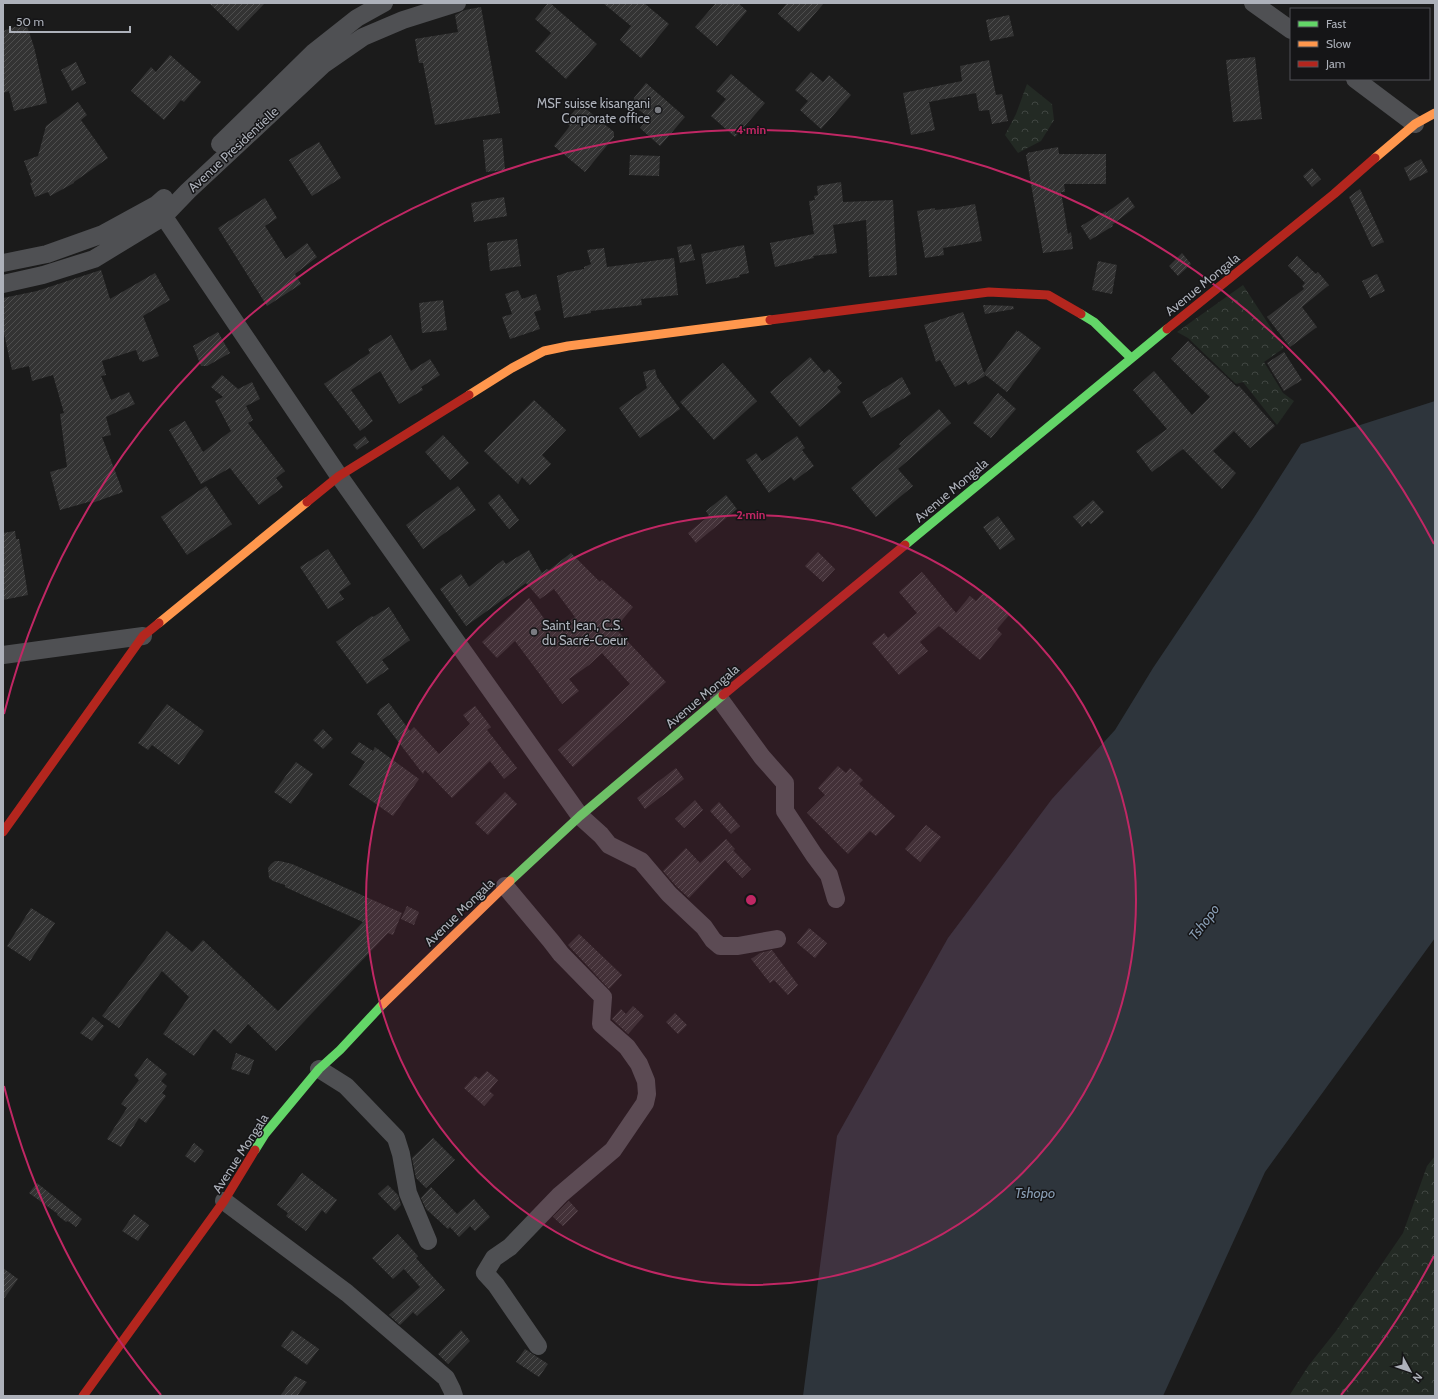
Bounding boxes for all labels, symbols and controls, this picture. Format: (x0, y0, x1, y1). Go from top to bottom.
scale bar (10, 8, 130, 34)
legend (1290, 8, 1430, 80)
text: 50 m (16, 14, 44, 29)
text: Fast (1326, 16, 1346, 31)
text: Slow (1326, 36, 1351, 51)
text: Jam (1325, 56, 1345, 71)
place label: MSF suisse kisangani Corporate office (537, 95, 650, 126)
street label: Avenue Presidentielle (184, 103, 282, 195)
marker: MSF suisse kisangani Corporate office (653, 105, 663, 115)
text: 4 min (736, 122, 766, 137)
street label: Avenue Mongala (1162, 249, 1243, 319)
street label: Avenue Mongala (911, 454, 992, 525)
text: 2 min (737, 507, 765, 522)
place label: Saint Jean, C.S. du Sacré-Coeur (542, 617, 628, 648)
marker: Saint Jean, C.S. du Sacré-Coeur (529, 627, 539, 637)
street label: Avenue Mongala (662, 660, 743, 731)
street label: Avenue Mongala (421, 874, 498, 949)
centre of rings (744, 893, 758, 907)
water label: Tshopo (1185, 900, 1223, 944)
street label: Avenue Mongala (209, 1110, 272, 1196)
water label: Tshopo (1015, 1184, 1055, 1202)
north arrow (1390, 1351, 1430, 1391)
text: N (1410, 1370, 1426, 1385)

